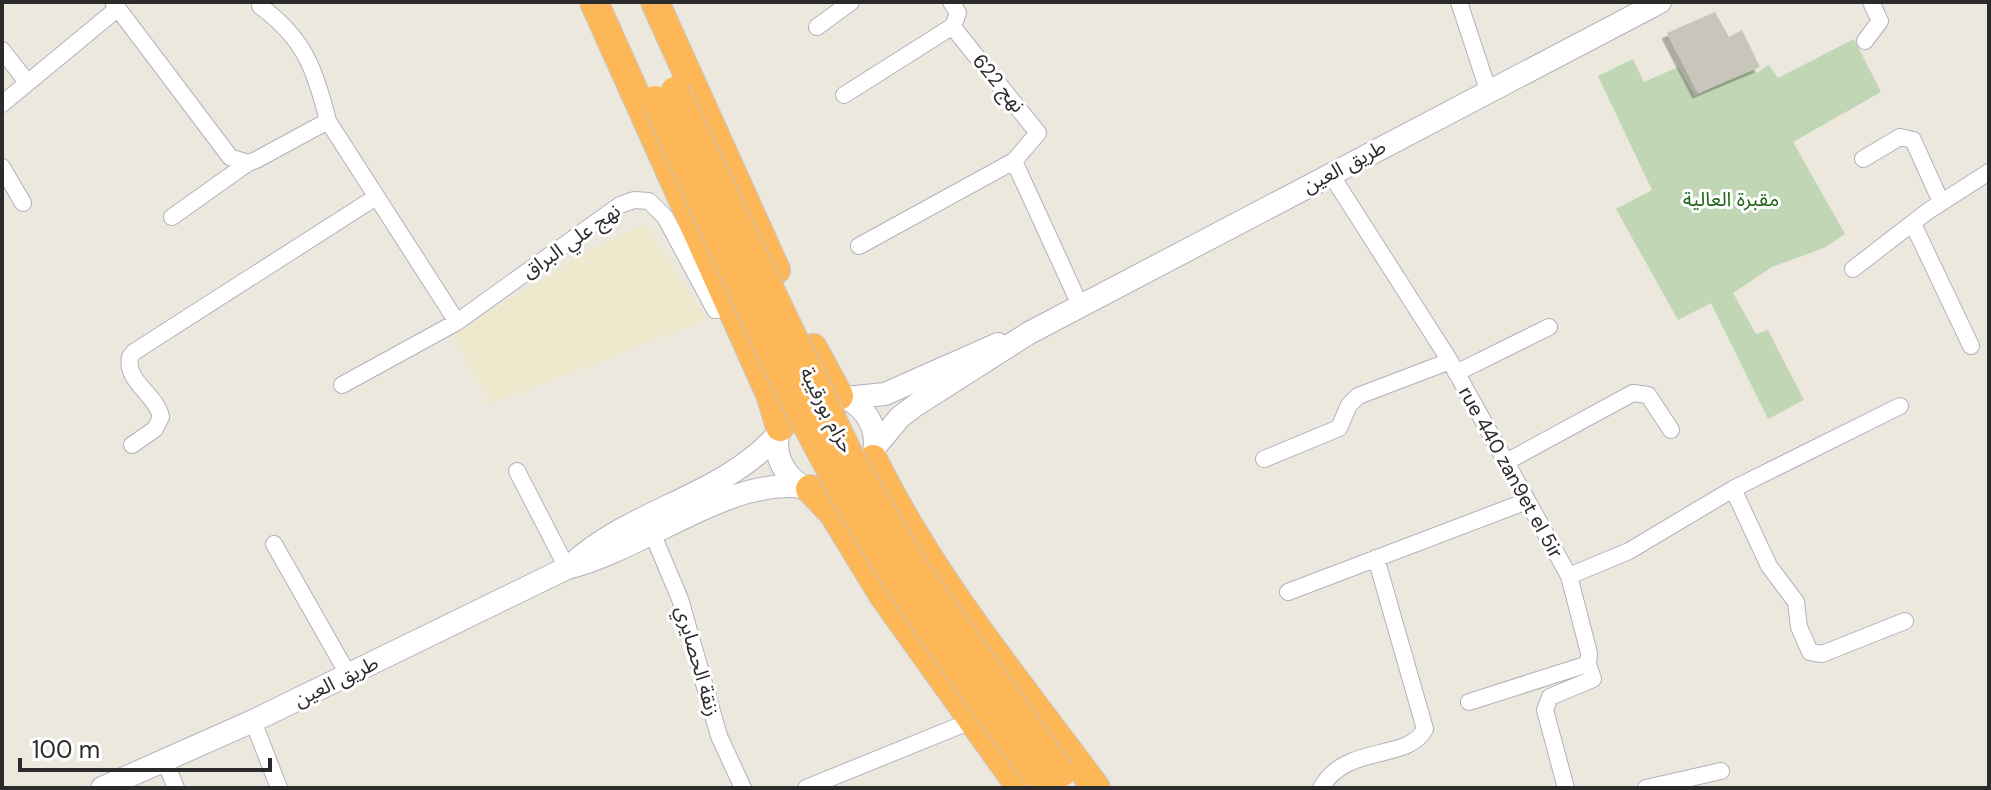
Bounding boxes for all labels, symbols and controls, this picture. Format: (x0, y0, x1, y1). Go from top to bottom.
street label: نهج 622 (965, 48, 1031, 119)
street label: طريق العين (1298, 133, 1390, 199)
park label: مقبرة العالية (1683, 186, 1779, 212)
street label: نهج علي البراق (517, 198, 627, 287)
street label: حزام بورقيبة (792, 362, 860, 458)
street label: rue 440 zan9et el 5ir (1453, 381, 1569, 563)
street label: زنقة الحصايري (667, 603, 726, 720)
street label: طريق العين (290, 649, 382, 713)
scale bar (20, 722, 270, 772)
text: 100 m (32, 734, 100, 765)

